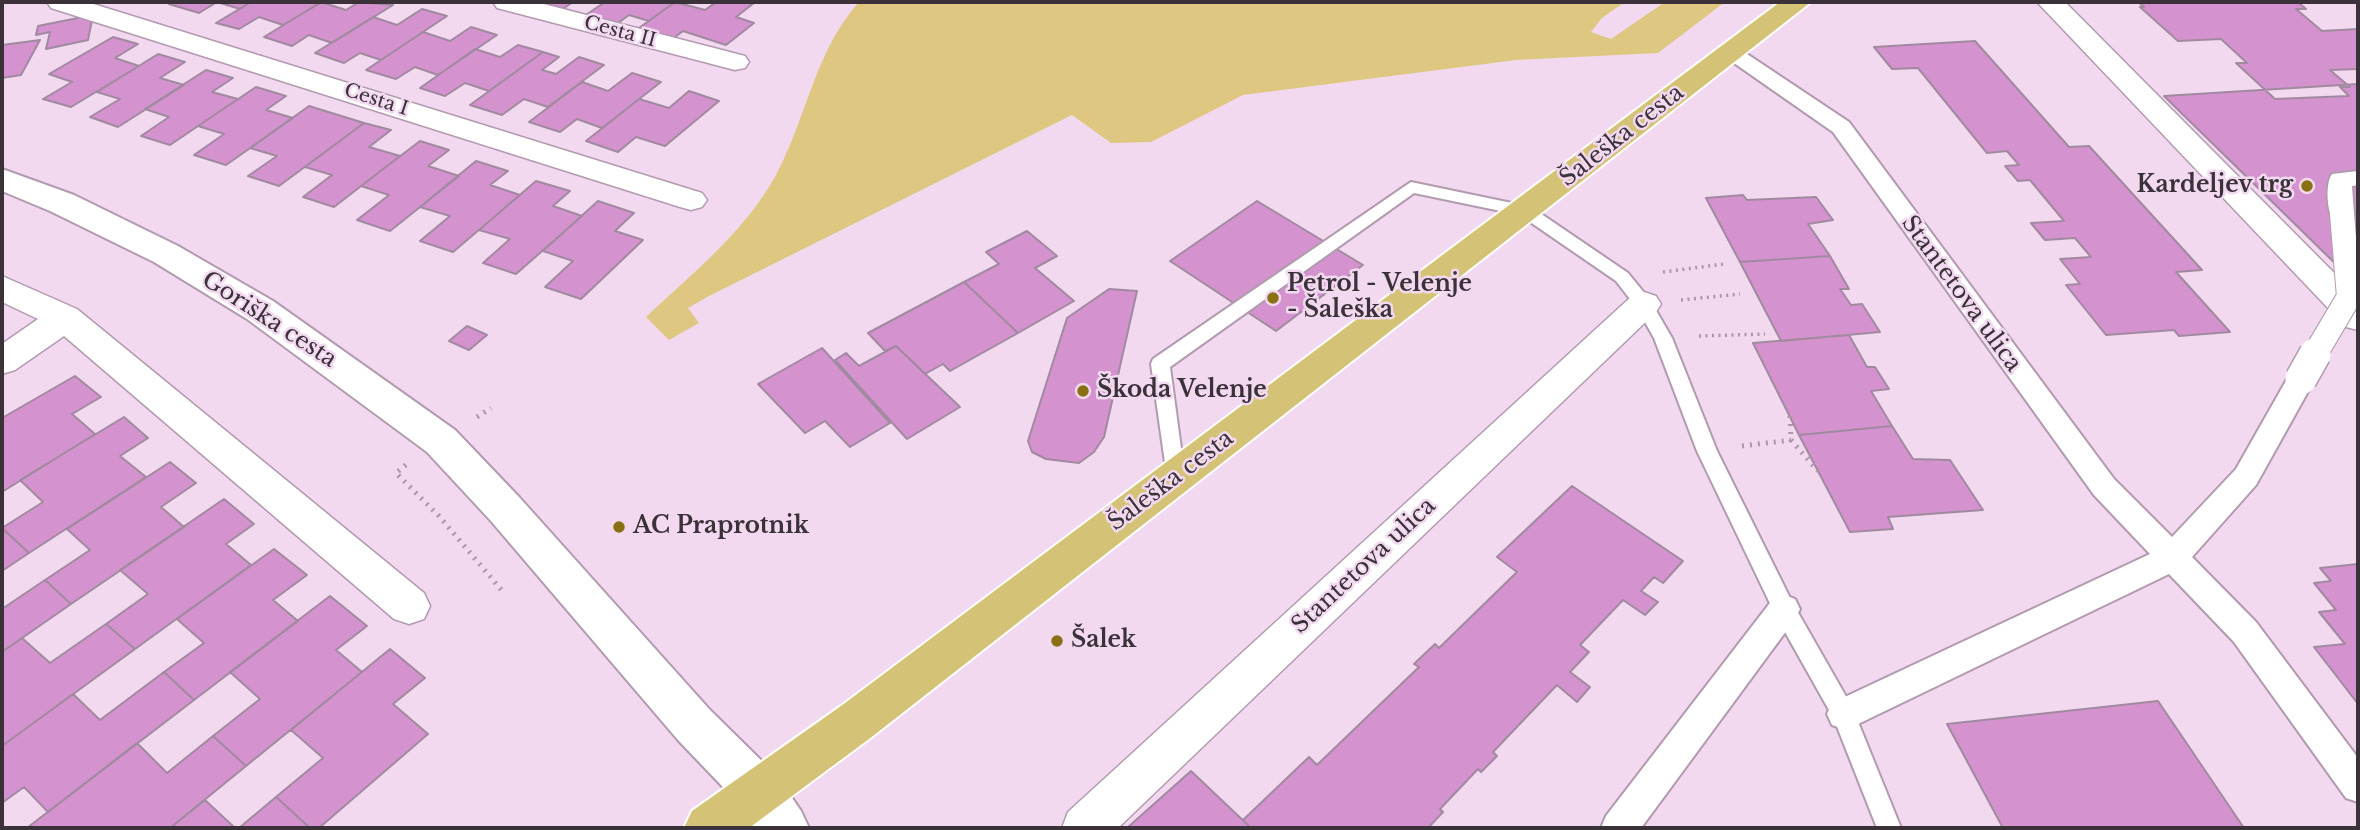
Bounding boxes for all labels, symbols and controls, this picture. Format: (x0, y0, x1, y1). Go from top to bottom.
street label: Cesta II (581, 11, 659, 53)
street label: Cesta I (341, 79, 411, 121)
street label: Šaleška cesta (1555, 79, 1689, 193)
place label: Kardeljev trg (2136, 172, 2293, 200)
marker: Kardeljev trg (2299, 178, 2315, 194)
street label: Stantetova ulica (1895, 211, 2027, 377)
street label: Goriška cesta (196, 266, 342, 374)
place label: Petrol - Velenje - Šaleška (1287, 271, 1472, 325)
marker: Petrol - Velenje - Šaleška (1265, 290, 1281, 306)
place label: Škoda Velenje (1097, 377, 1267, 405)
marker: Škoda Velenje (1075, 383, 1091, 399)
street label: Šaleška cesta (1103, 425, 1239, 537)
street label: Stantetova ulica (1287, 492, 1441, 640)
place label: AC Praprotnik (633, 513, 809, 541)
marker: AC Praprotnik (611, 519, 627, 535)
place label: Šalek (1071, 627, 1136, 655)
marker: Šalek (1049, 633, 1065, 649)

